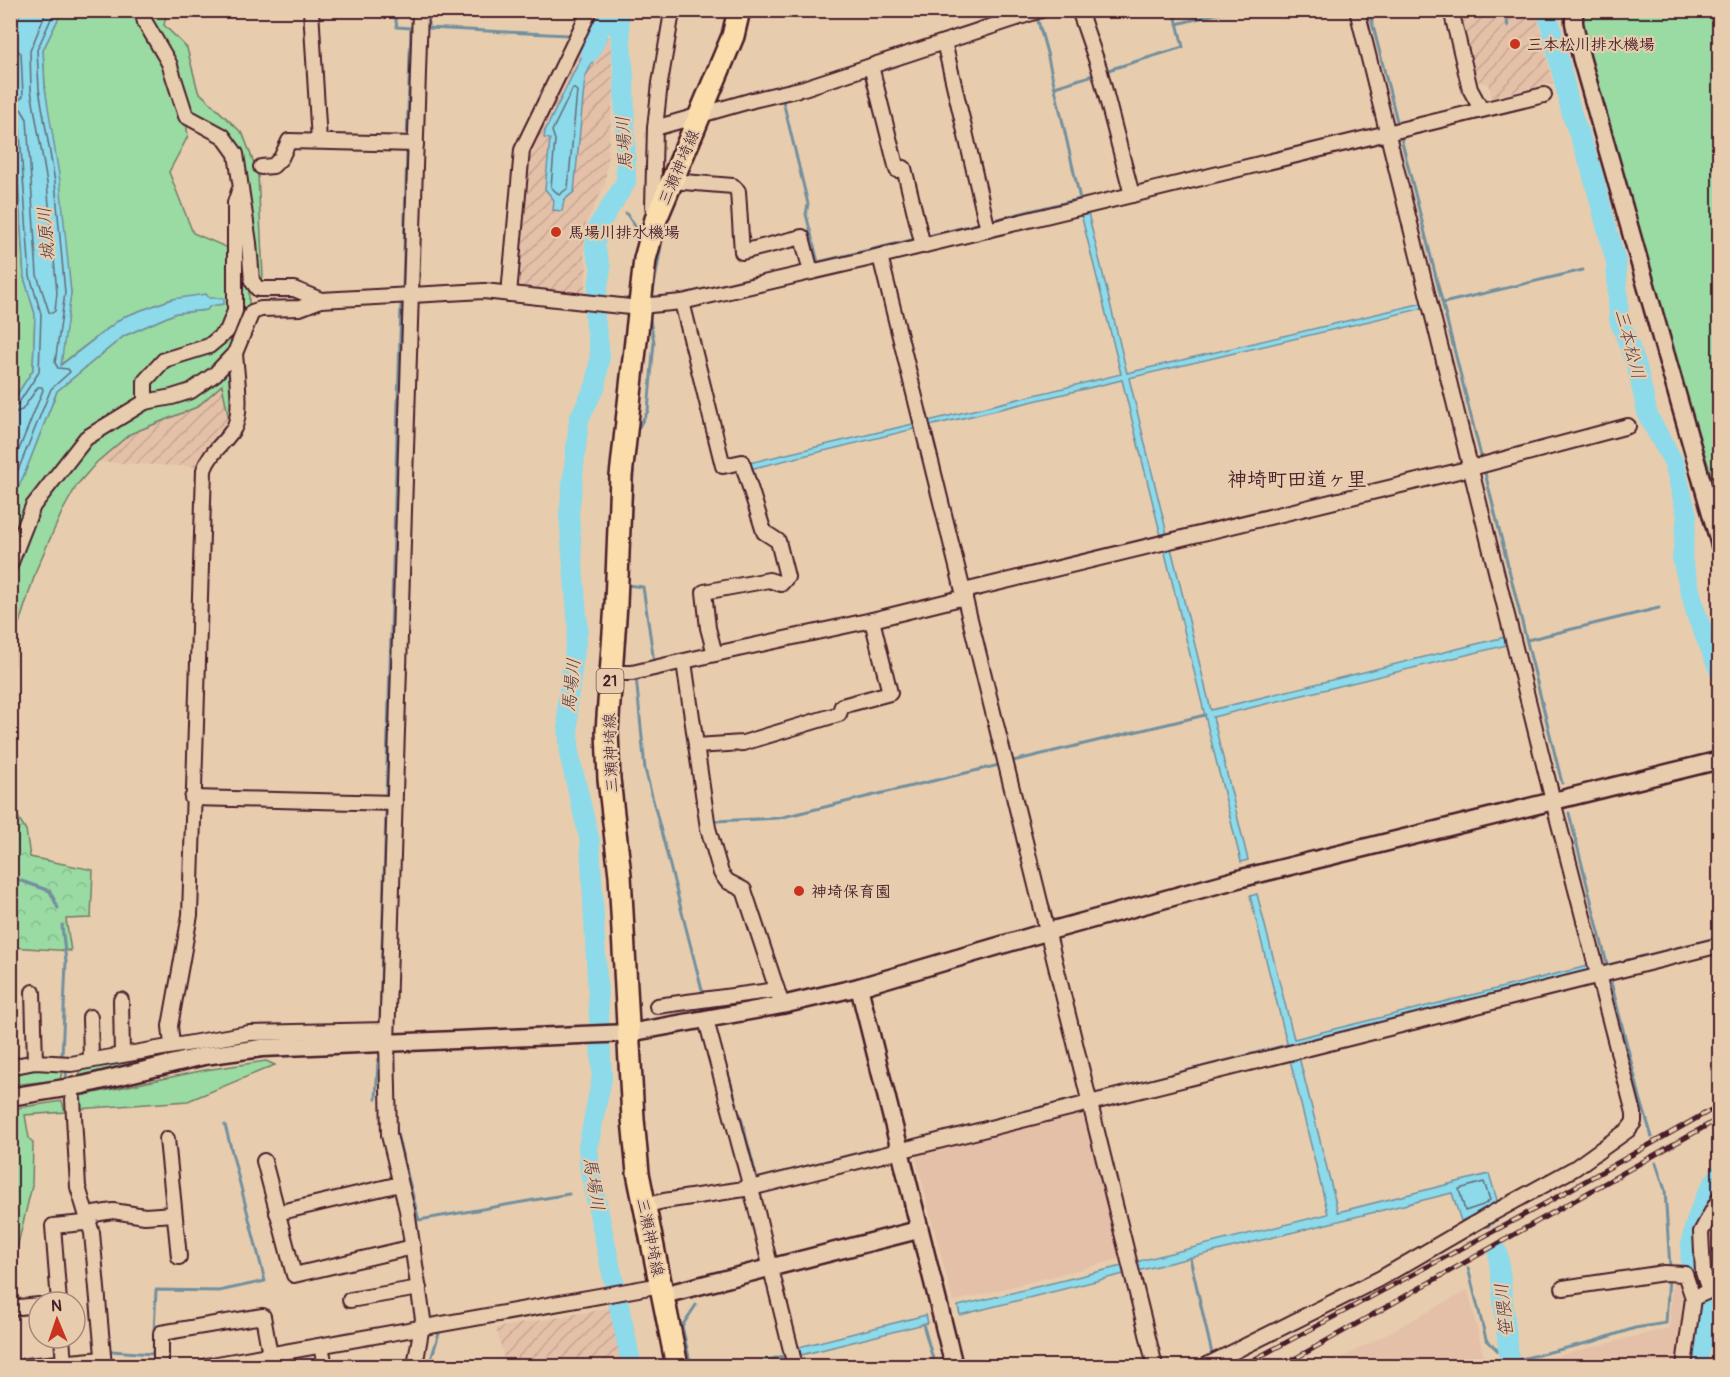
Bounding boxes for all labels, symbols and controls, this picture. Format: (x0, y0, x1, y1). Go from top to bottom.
place label: 三本松川排水機場 (1527, 35, 1655, 55)
marker: 三本松川排水機場 (1508, 37, 1522, 51)
water label: 馬場川 (612, 115, 637, 171)
street label: 三瀬神埼線 (654, 127, 704, 208)
water label: 城原川 (33, 206, 60, 262)
place label: 馬場川排水機場 (568, 223, 680, 243)
marker: 馬場川排水機場 (549, 225, 563, 239)
water label: 三本松川 (1609, 306, 1650, 382)
district label: 神埼町田道ヶ里 (1227, 467, 1367, 492)
water label: 馬場川 (557, 657, 586, 713)
road number: 21 (596, 669, 624, 693)
street label: 三瀬神埼線 (600, 713, 622, 793)
place label: 神埼保育園 (811, 882, 891, 902)
marker: 神埼保育園 (792, 884, 806, 898)
water label: 馬場川 (578, 1156, 609, 1213)
street label: 三瀬神埼線 (632, 1196, 668, 1278)
water label: 笹隈川 (1490, 1282, 1519, 1338)
north arrow (27, 1290, 87, 1350)
text: N (51, 1296, 62, 1316)

